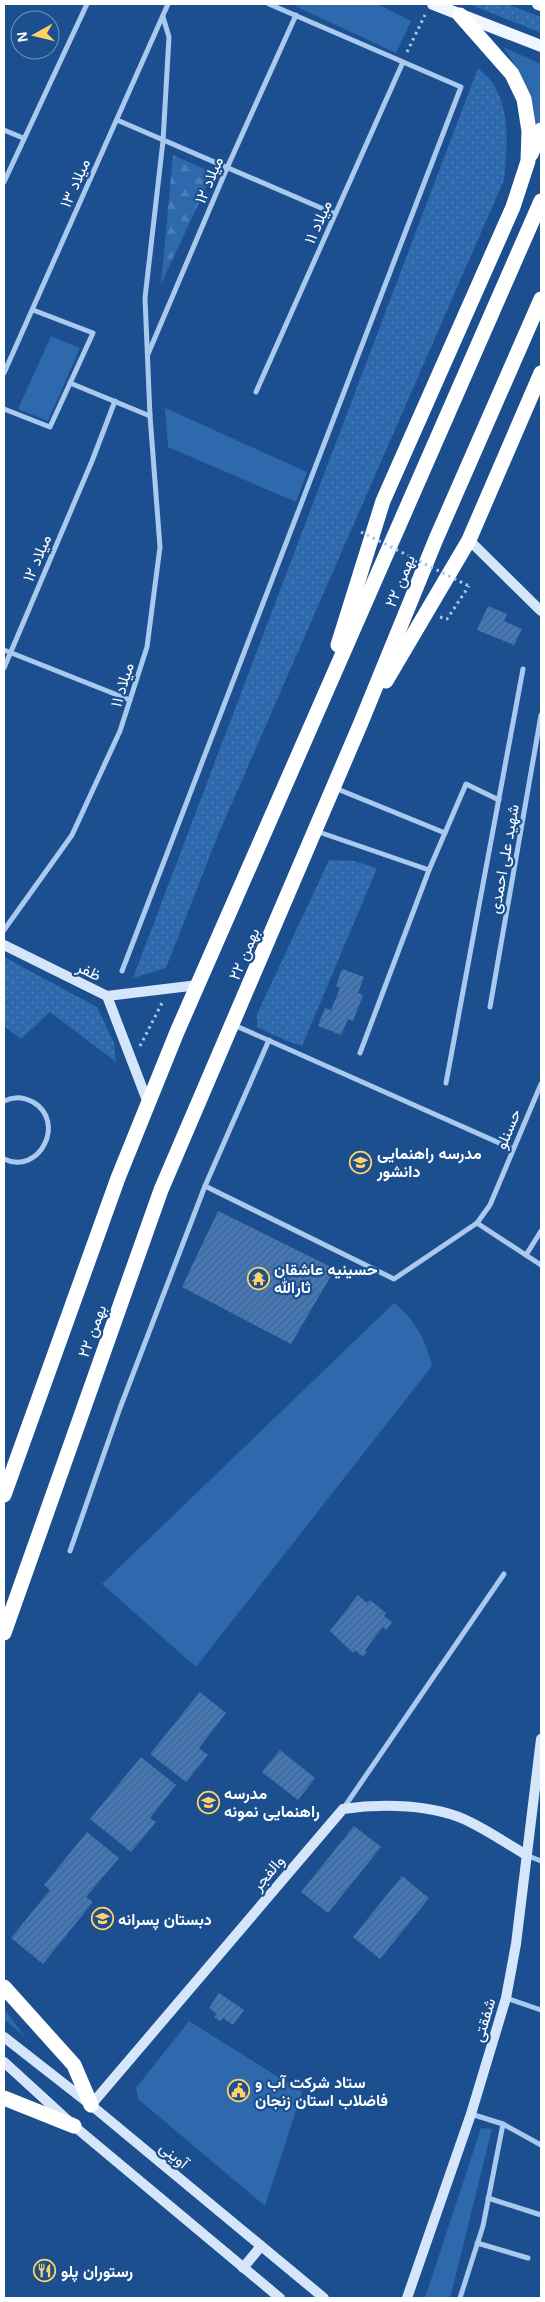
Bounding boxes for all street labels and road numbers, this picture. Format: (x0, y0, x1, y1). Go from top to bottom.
street label: میلاد ۱۲ (192, 154, 227, 206)
street label: میلاد ۱۳ (57, 156, 94, 210)
street label: میلاد ۱۱ (301, 198, 336, 247)
street label: میلاد ۱۲ (20, 532, 55, 584)
street label: ۲۲ بهمن (382, 552, 420, 610)
street label: میلاد ۱۱ (107, 661, 138, 709)
street label: شهید علی احمدی (486, 803, 524, 915)
street label: ۲۲ بهمن (226, 926, 264, 983)
street label: ظفر (72, 958, 104, 986)
street label: حسنلو (492, 1106, 526, 1152)
street label: ۲۲ بهمن (75, 1302, 111, 1360)
street label: والفجر (248, 1852, 289, 1896)
street label: شفقتی (469, 1996, 501, 2044)
street label: آوینی (155, 2138, 193, 2174)

